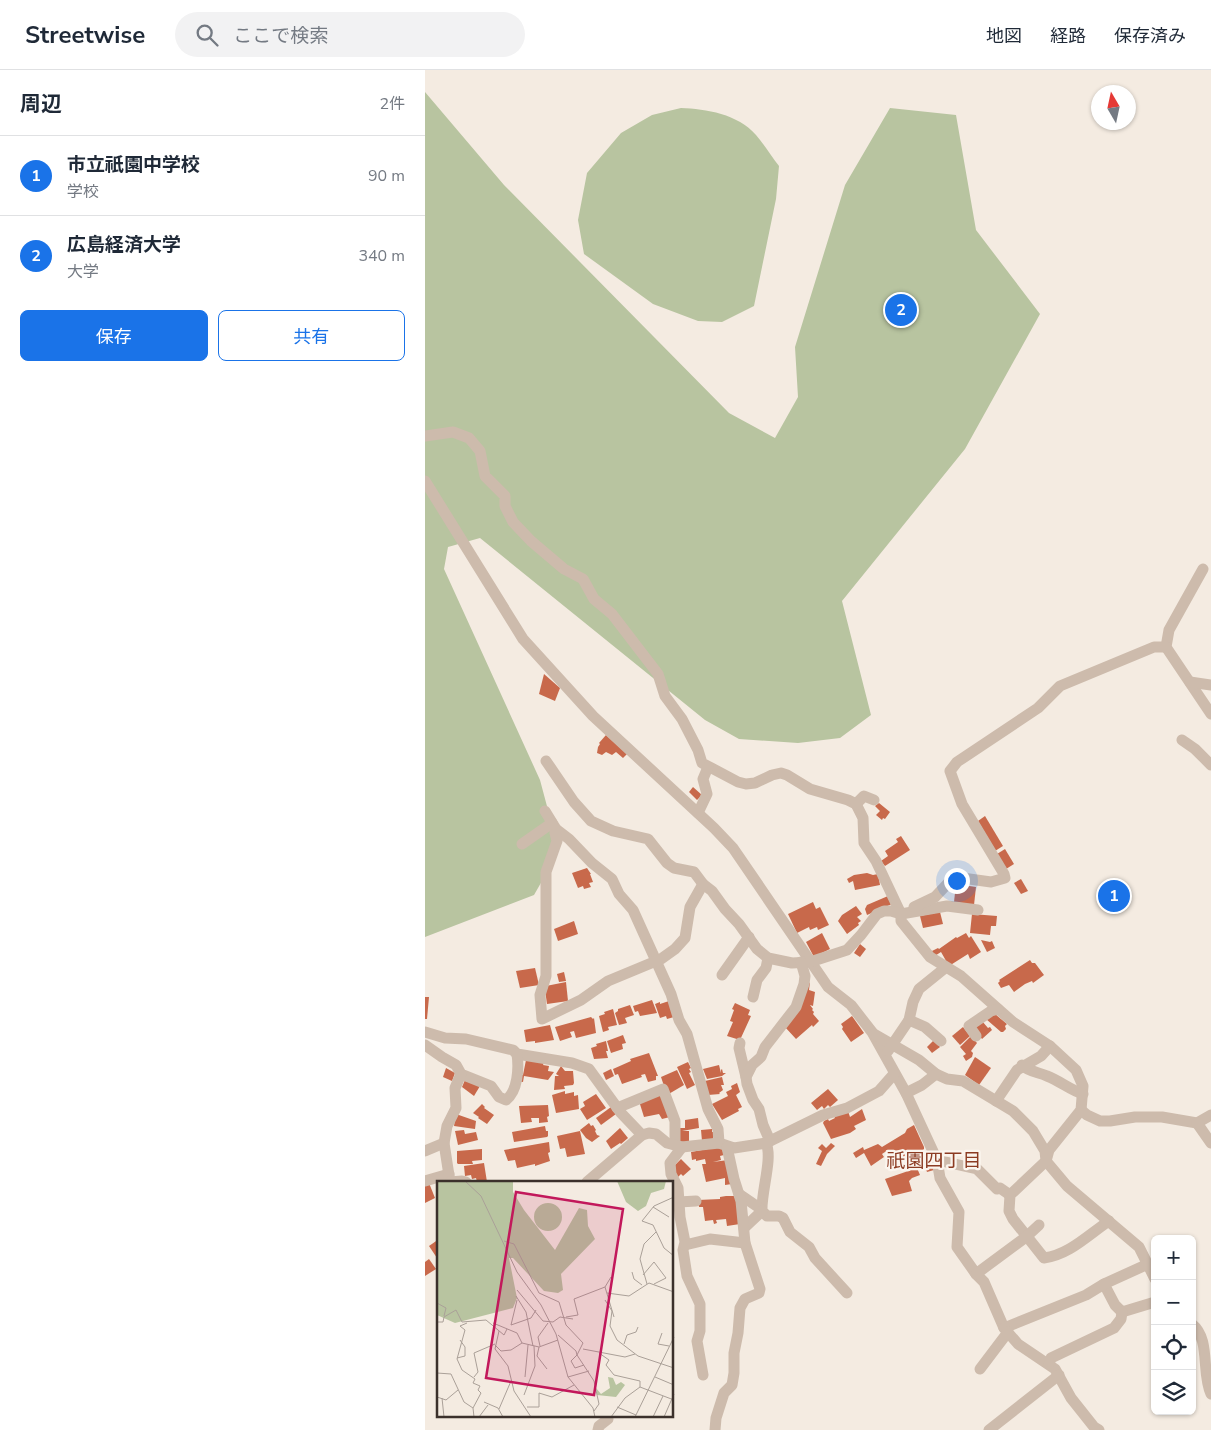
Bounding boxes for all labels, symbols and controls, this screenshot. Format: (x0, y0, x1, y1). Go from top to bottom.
search box (175, 12, 525, 57)
text: Streetwise (25, 19, 145, 51)
icon: search (193, 21, 221, 49)
text: ここで検索 (233, 23, 328, 49)
text: 地図 (986, 24, 1022, 48)
text: 経路 (1050, 24, 1086, 48)
text: 保存済み (1114, 24, 1186, 48)
north arrow (1091, 85, 1136, 130)
text: 周辺 (20, 90, 62, 118)
text: 2件 (379, 93, 405, 115)
text: 市立祇園中学校 (67, 152, 200, 178)
text: 1 (31, 165, 41, 187)
text: 90 m (368, 165, 405, 187)
text: 学校 (67, 181, 99, 203)
text: 広島経済大学 (67, 232, 181, 258)
text: 2 (31, 245, 41, 267)
text: 340 m (358, 245, 405, 267)
text: 大学 (67, 261, 99, 283)
pin: 2 (885, 291, 917, 329)
button: 保存 (20, 310, 208, 361)
button: 共有 (218, 310, 405, 361)
your location (944, 868, 970, 894)
pin: 1 (1098, 877, 1130, 915)
district label: 祇園四丁目 (886, 1148, 982, 1174)
inset map (437, 1181, 674, 1418)
map controls (1151, 1235, 1196, 1415)
button: + (1151, 1235, 1196, 1280)
button: − (1151, 1280, 1196, 1325)
button: locate (1151, 1325, 1196, 1370)
button: layers (1151, 1370, 1196, 1415)

